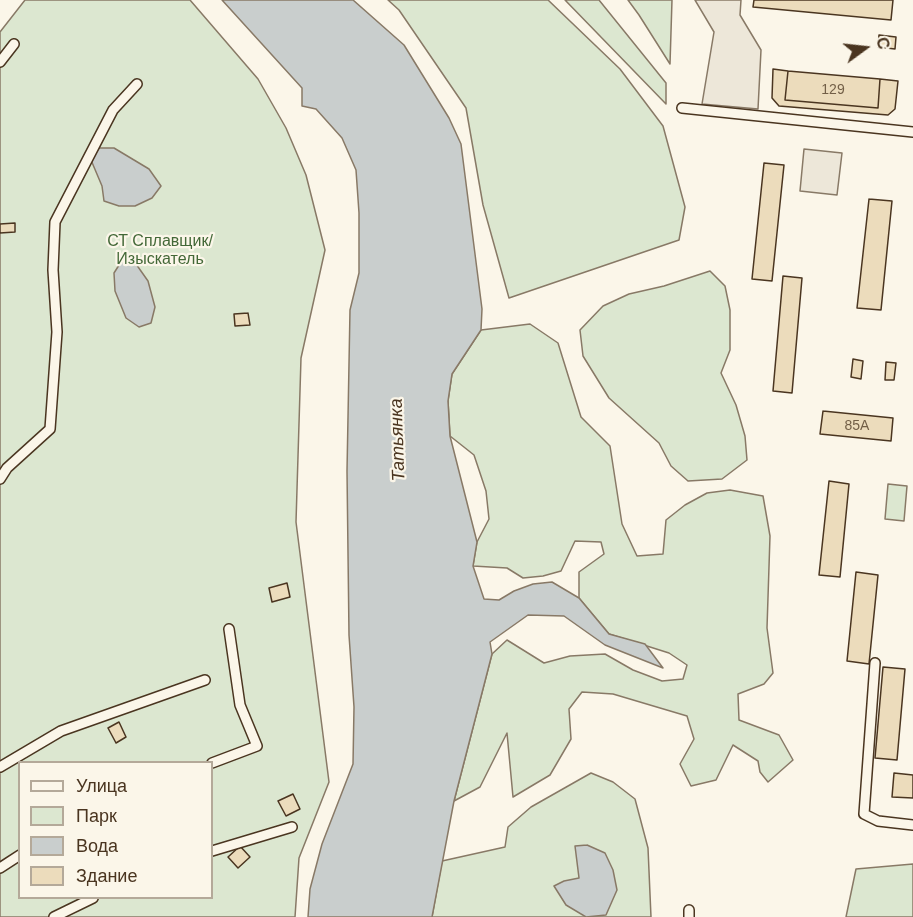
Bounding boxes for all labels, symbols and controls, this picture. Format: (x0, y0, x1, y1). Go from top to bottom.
north arrow (835, 18, 895, 78)
text: С (873, 35, 893, 51)
house number: 129 (821, 82, 845, 98)
park label: СТ Сплавщик/ Изыскатель (107, 232, 213, 270)
water label: Татьянка (386, 398, 410, 482)
house number: 85А (845, 418, 869, 434)
legend (18, 761, 213, 899)
text: Улица (76, 776, 127, 796)
text: Парк (76, 806, 117, 826)
text: Вода (76, 836, 118, 856)
text: Здание (76, 866, 137, 886)

